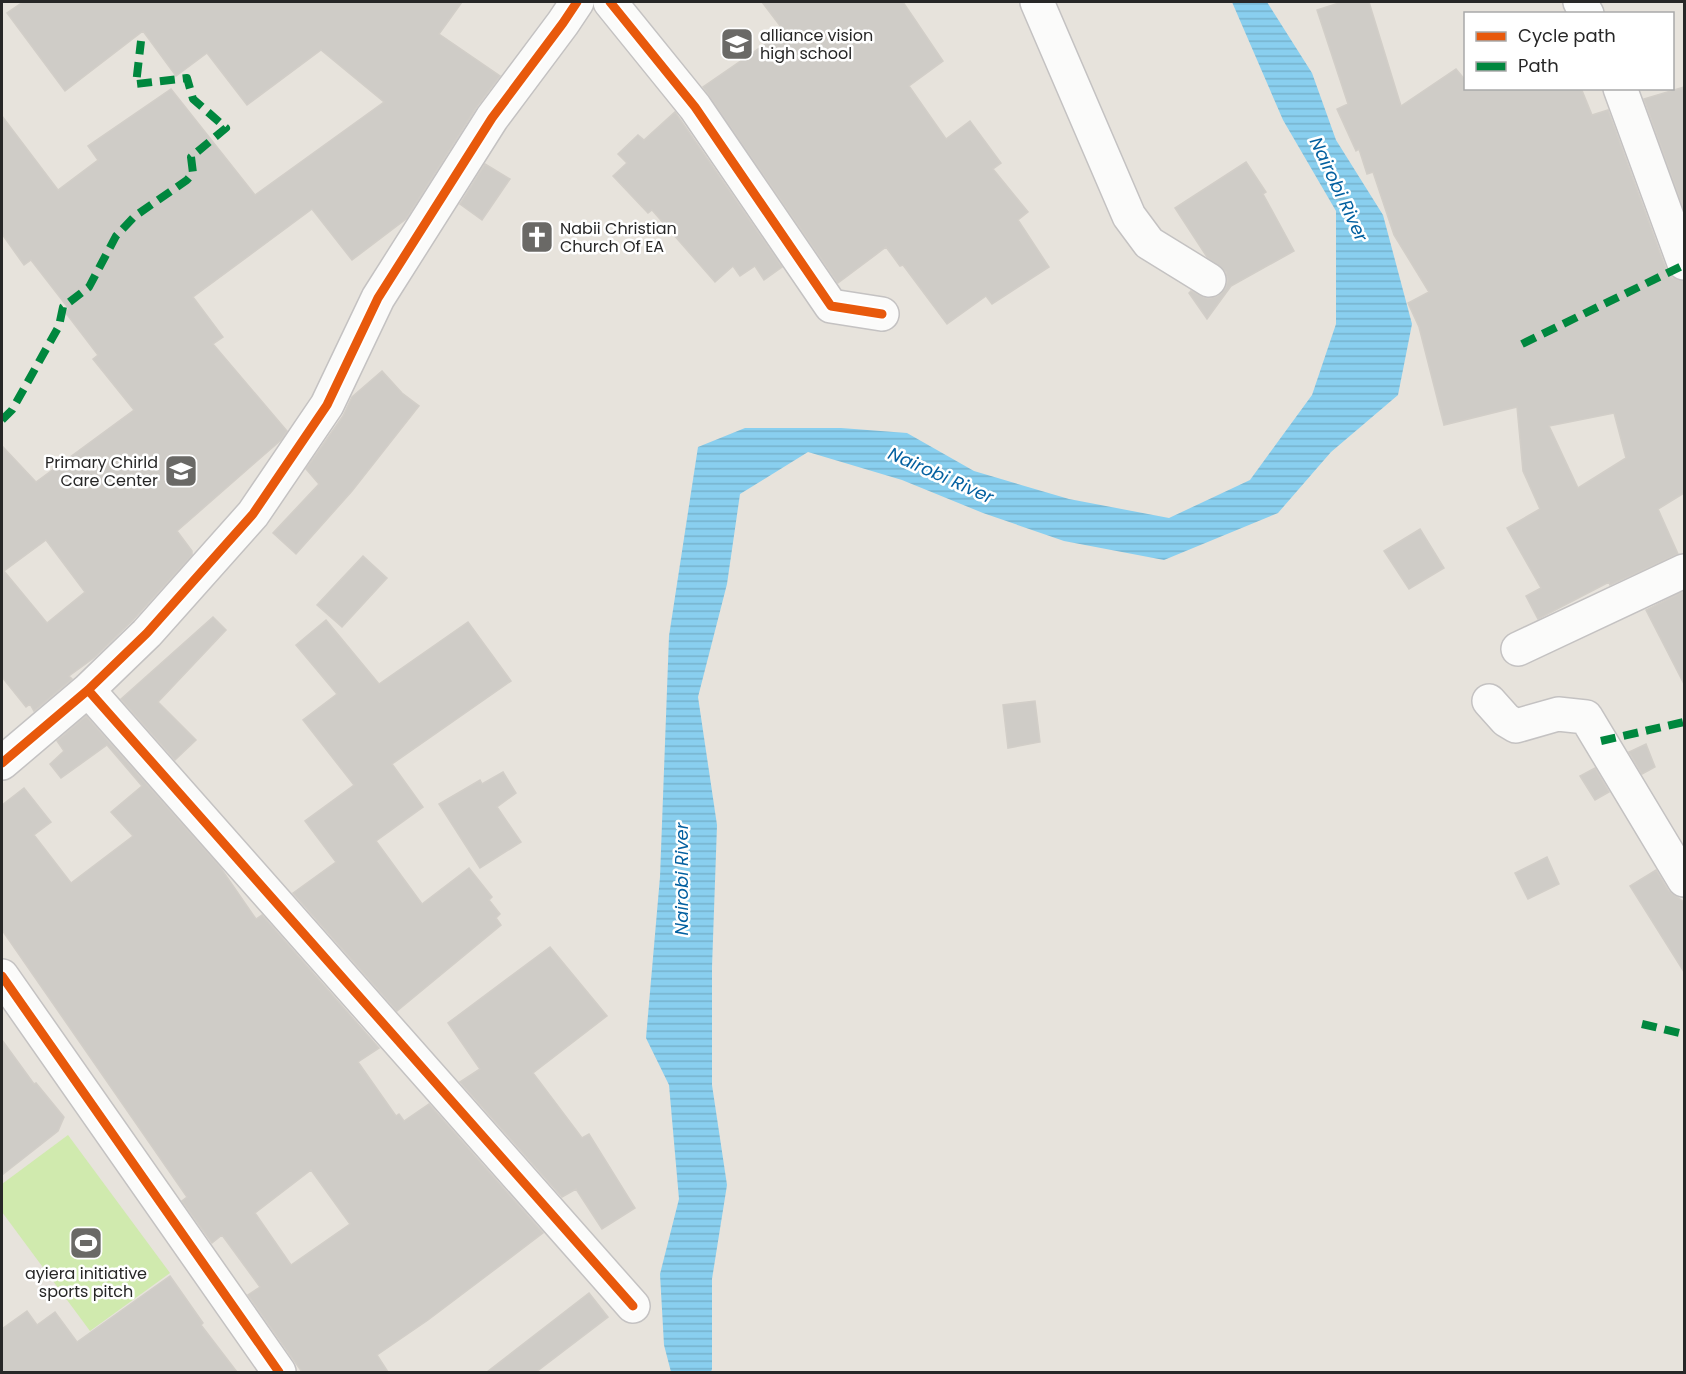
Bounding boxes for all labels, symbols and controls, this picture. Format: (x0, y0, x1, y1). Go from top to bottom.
legend (1464, 12, 1674, 90)
text: Cycle path (1518, 23, 1616, 48)
place label: alliance vision high school (760, 24, 873, 65)
school or university icon: alliance vision high school (719, 26, 755, 62)
text: Path (1518, 53, 1559, 78)
water label: Nairobi River (1304, 133, 1375, 247)
place label: Nabii Christian Church Of EA (560, 217, 677, 258)
church icon: Nabii Christian Church Of EA (519, 219, 555, 255)
water label: Nairobi River (884, 441, 999, 510)
place label: Primary Chirld Care Center (45, 451, 158, 492)
school or university icon: Primary Chirld Care Center (163, 453, 199, 489)
water label: Nairobi River (669, 821, 694, 935)
sports icon: ayiera initiative sports pitch (68, 1225, 104, 1261)
place label: ayiera initiative sports pitch (25, 1262, 147, 1303)

